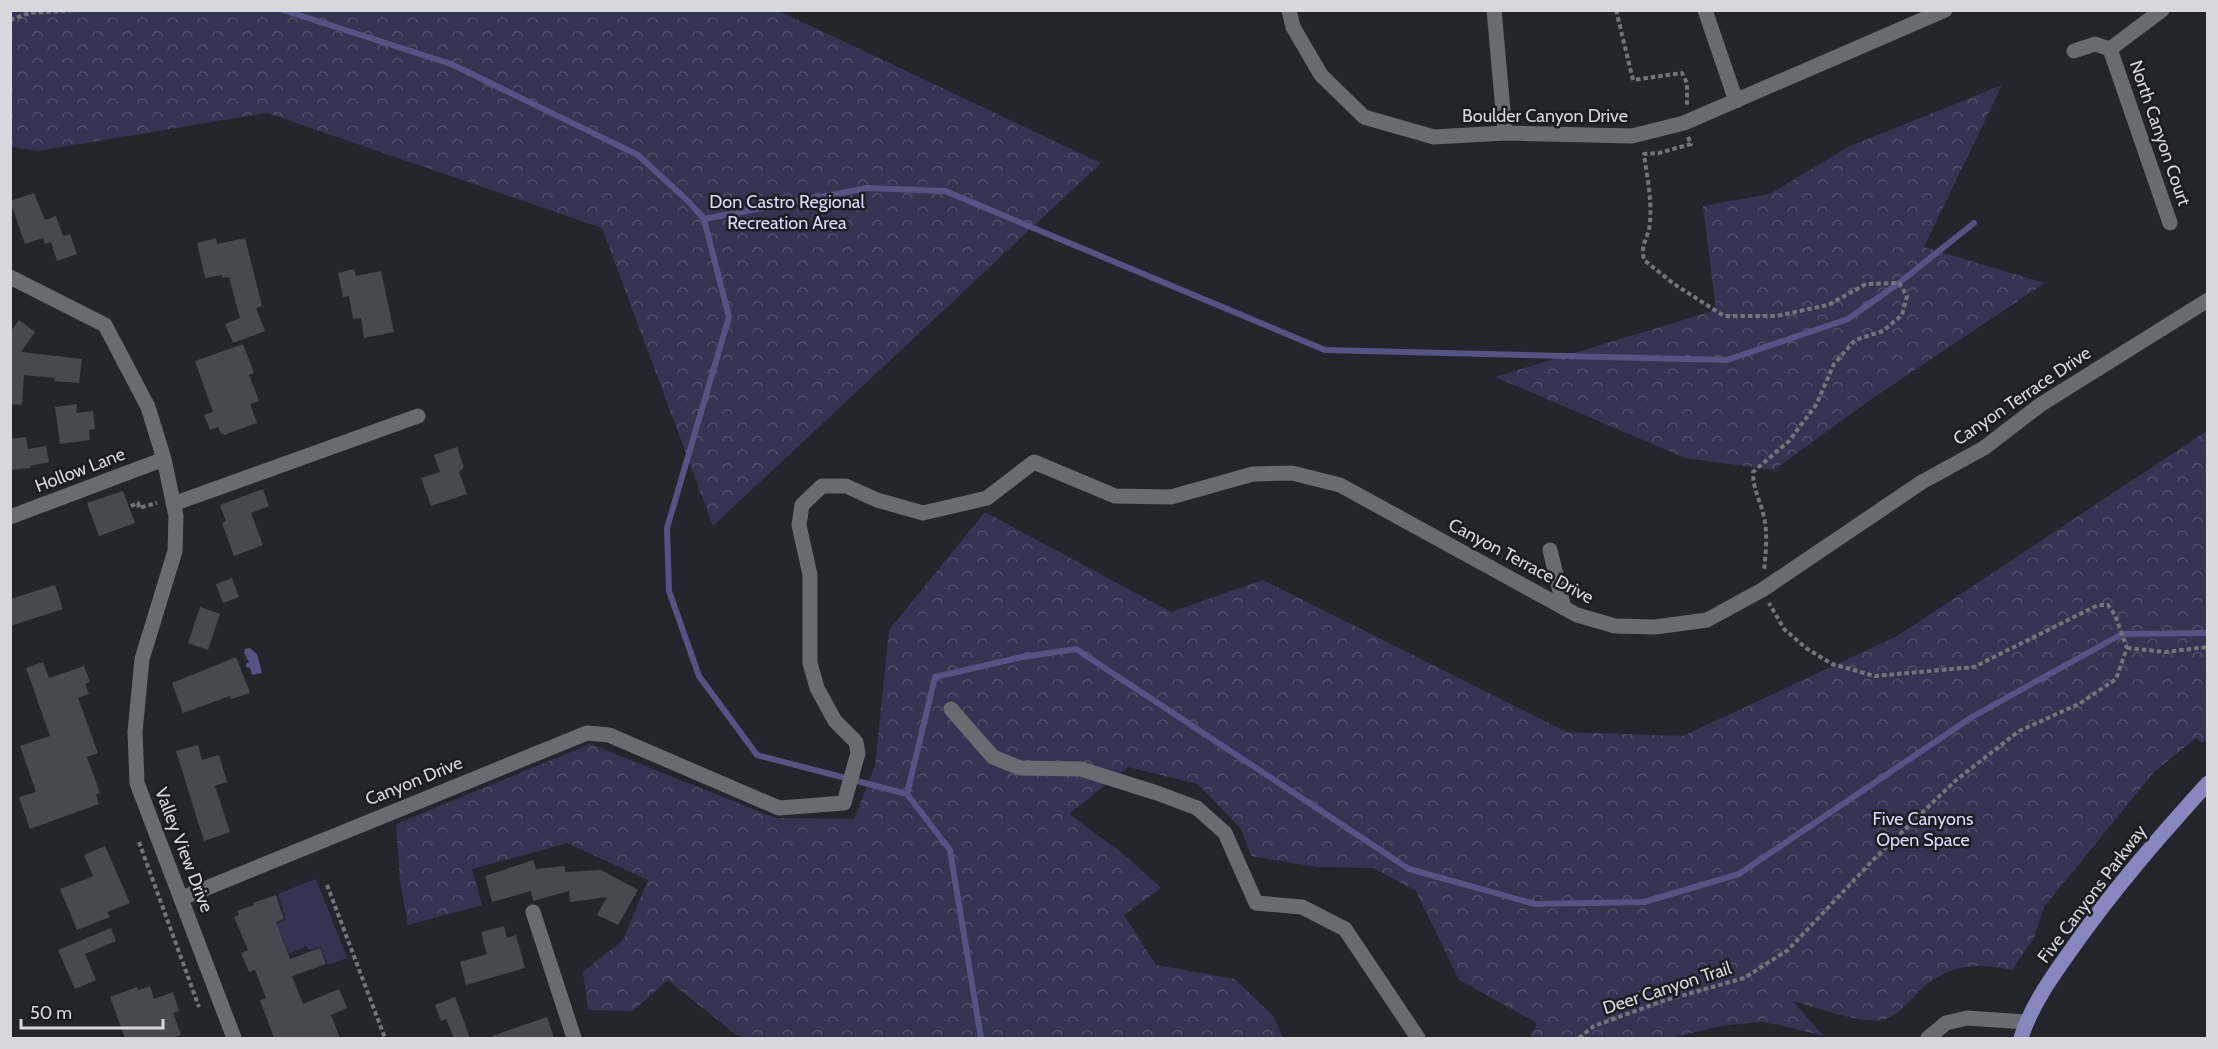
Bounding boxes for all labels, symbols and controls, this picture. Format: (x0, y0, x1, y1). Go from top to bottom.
street label: North Canyon Court (2125, 57, 2195, 209)
street label: Boulder Canyon Drive (1462, 105, 1628, 127)
park label: Don Castro Regional Recreation Area (709, 191, 865, 234)
street label: Canyon Terrace Drive (1949, 342, 2095, 450)
street label: Hollow Lane (32, 443, 128, 497)
street label: Canyon Terrace Drive (1445, 513, 1597, 609)
street label: Canyon Drive (362, 752, 466, 810)
street label: Valley View Drive (150, 785, 218, 915)
park label: Five Canyons Open Space (1873, 808, 1973, 851)
street label: Five Canyons Parkway (2033, 820, 2151, 968)
street label: Deer Canyon Trail (1600, 957, 1735, 1019)
scale bar (21, 992, 164, 1030)
text: 50 m (30, 1002, 72, 1024)

